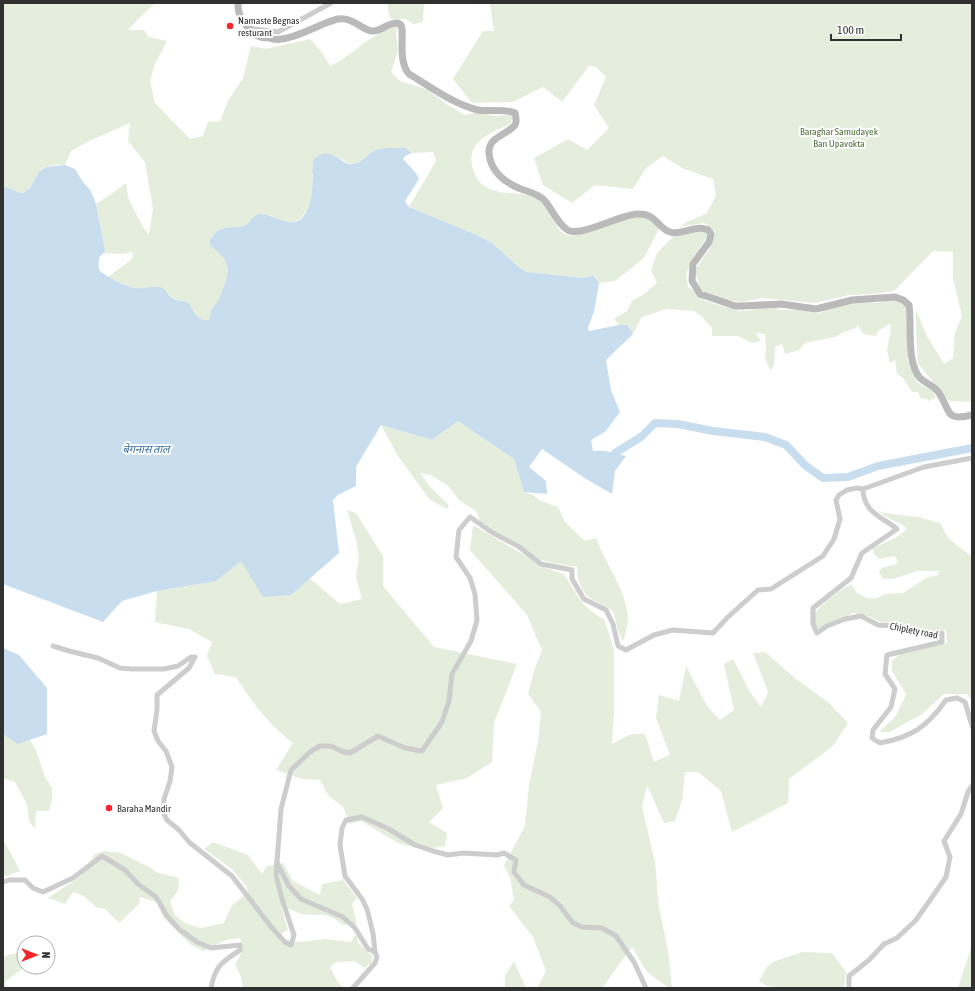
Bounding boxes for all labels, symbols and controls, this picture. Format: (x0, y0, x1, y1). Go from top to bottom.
place label: Namaste Begnas resturant (238, 15, 300, 38)
scale bar (831, 16, 901, 42)
marker: Namaste Begnas resturant (225, 21, 235, 31)
text: 100 m (837, 23, 864, 37)
park label: Baraghar Samudayek Ban Upavokta (800, 126, 879, 149)
water label: बेगनास ताल (123, 443, 172, 455)
street label: Chiplety road (889, 620, 939, 641)
marker: Baraha Mandir (104, 803, 114, 813)
place label: Baraha Mandir (117, 803, 172, 814)
north arrow (16, 935, 56, 975)
text: N (40, 952, 52, 958)

